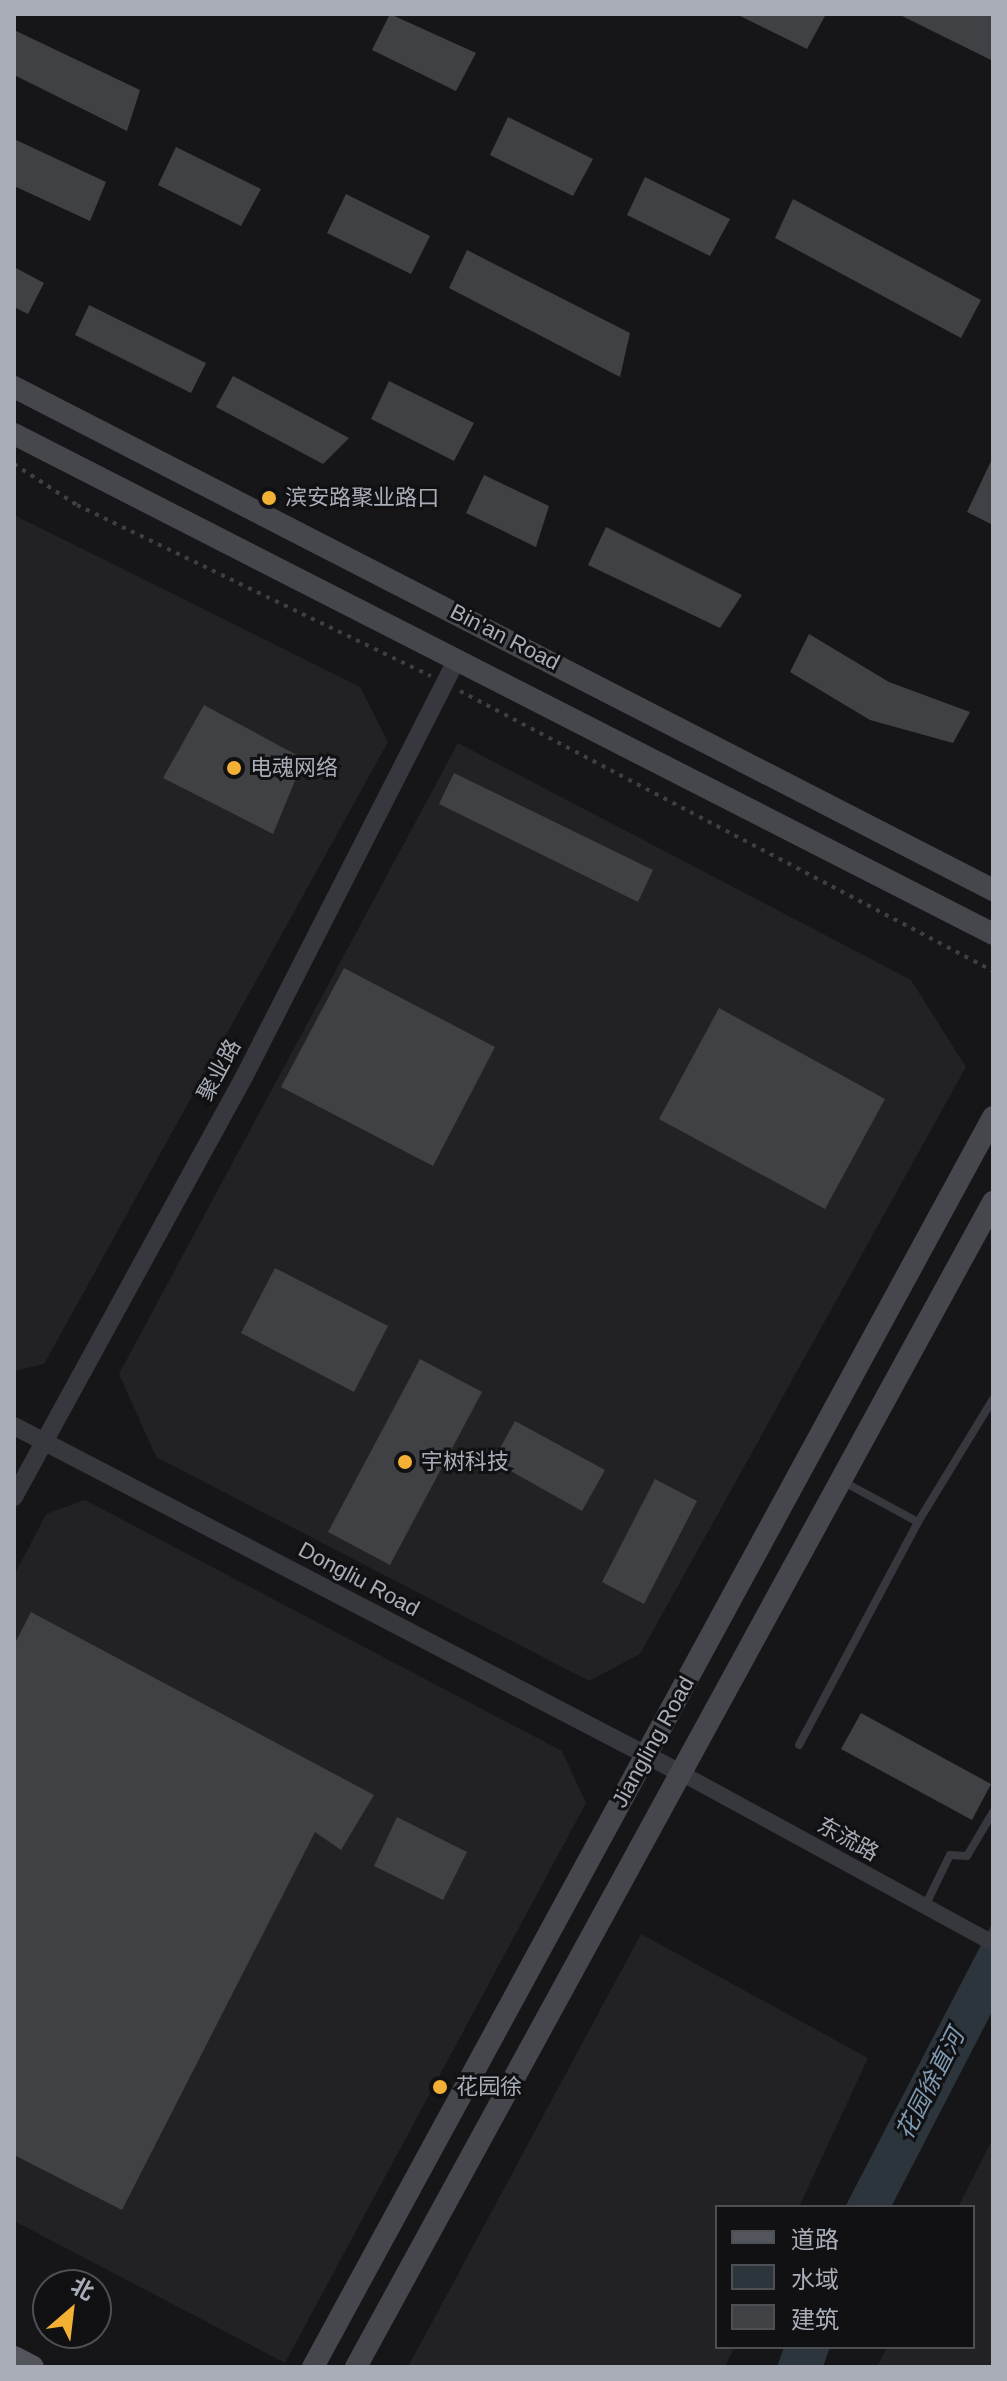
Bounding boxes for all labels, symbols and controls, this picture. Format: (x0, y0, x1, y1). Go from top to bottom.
place label: 滨安路聚业路口 (285, 485, 439, 511)
marker: 滨安路聚业路口 (260, 489, 278, 507)
street label: Bin'an Road (446, 598, 564, 676)
place label: 电魂网络 (250, 755, 338, 781)
marker: 电魂网络 (225, 759, 243, 777)
street label: 聚业路 (192, 1035, 246, 1105)
place label: 宇树科技 (421, 1449, 509, 1475)
marker: 宇树科技 (396, 1453, 414, 1471)
street label: Dongliu Road (294, 1536, 424, 1622)
street label: Jiangling Road (606, 1672, 700, 1812)
street label: 东流路 (813, 1811, 883, 1867)
water label: 花园徐直河 (890, 2024, 970, 2144)
place label: 花园徐 (456, 2074, 522, 2100)
marker: 花园徐 (431, 2078, 449, 2096)
legend (715, 2205, 975, 2349)
text: 道路 (791, 2226, 839, 2253)
text: 水域 (791, 2266, 839, 2293)
north arrow (32, 2269, 112, 2349)
text: 北 (67, 2273, 98, 2305)
text: 建筑 (791, 2306, 839, 2333)

